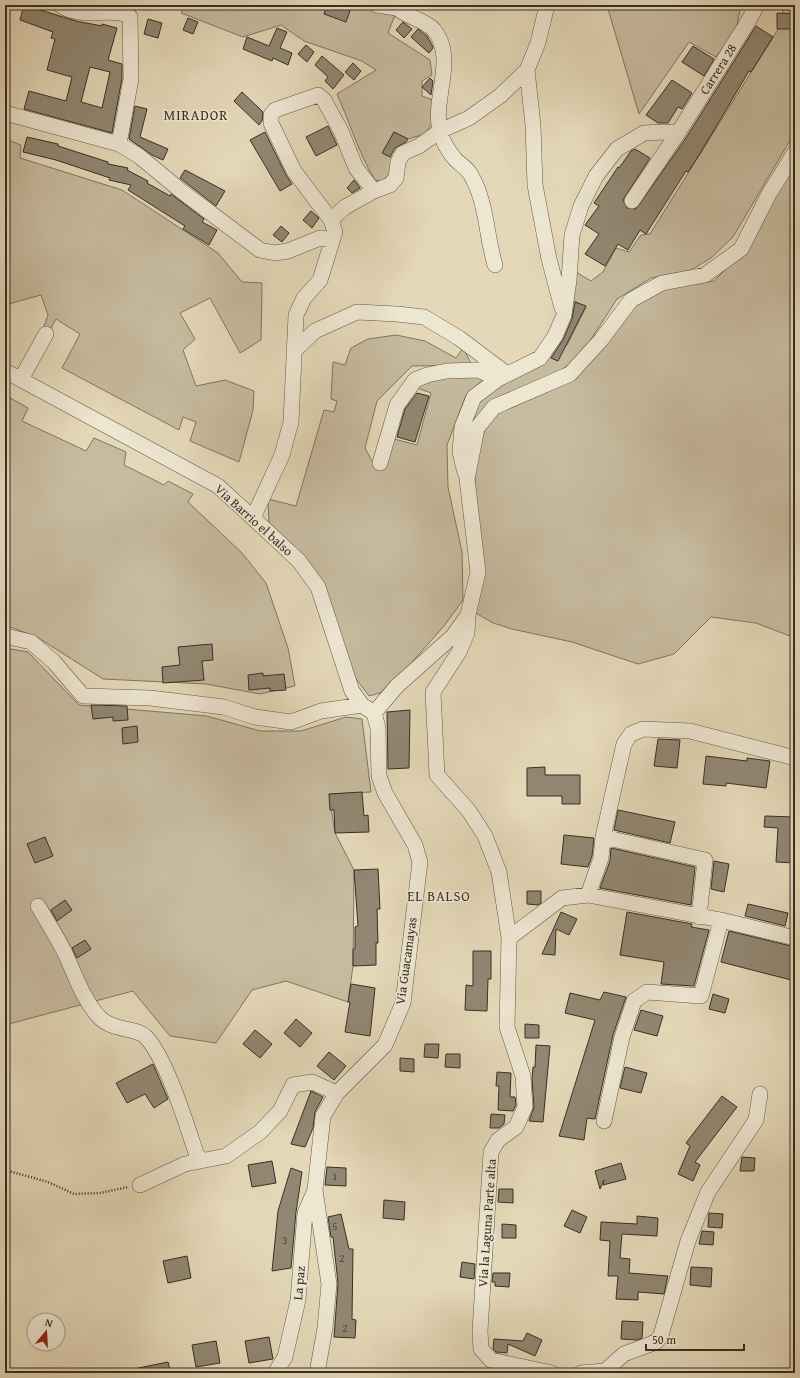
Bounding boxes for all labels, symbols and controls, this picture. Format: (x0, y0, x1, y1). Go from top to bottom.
street label: Carrera 28 (695, 40, 741, 98)
district label: MIRADOR (164, 105, 228, 125)
street label: Via Barrio el balso (211, 480, 298, 561)
district label: EL BALSO (407, 886, 471, 906)
street label: Via Guacamayas (390, 916, 422, 1006)
street label: Via la Laguna Parte alta (473, 1157, 501, 1288)
house number: 1 (332, 1168, 338, 1184)
house number: 5 (332, 1218, 338, 1234)
house number: 3 (282, 1232, 288, 1248)
house number: 2 (339, 1250, 345, 1266)
street label: La paz (288, 1265, 310, 1301)
north arrow (26, 1312, 66, 1352)
text: N (43, 1314, 56, 1331)
house number: 2 (342, 1320, 348, 1336)
scale bar (646, 1326, 744, 1352)
text: 50 m (652, 1331, 676, 1348)

